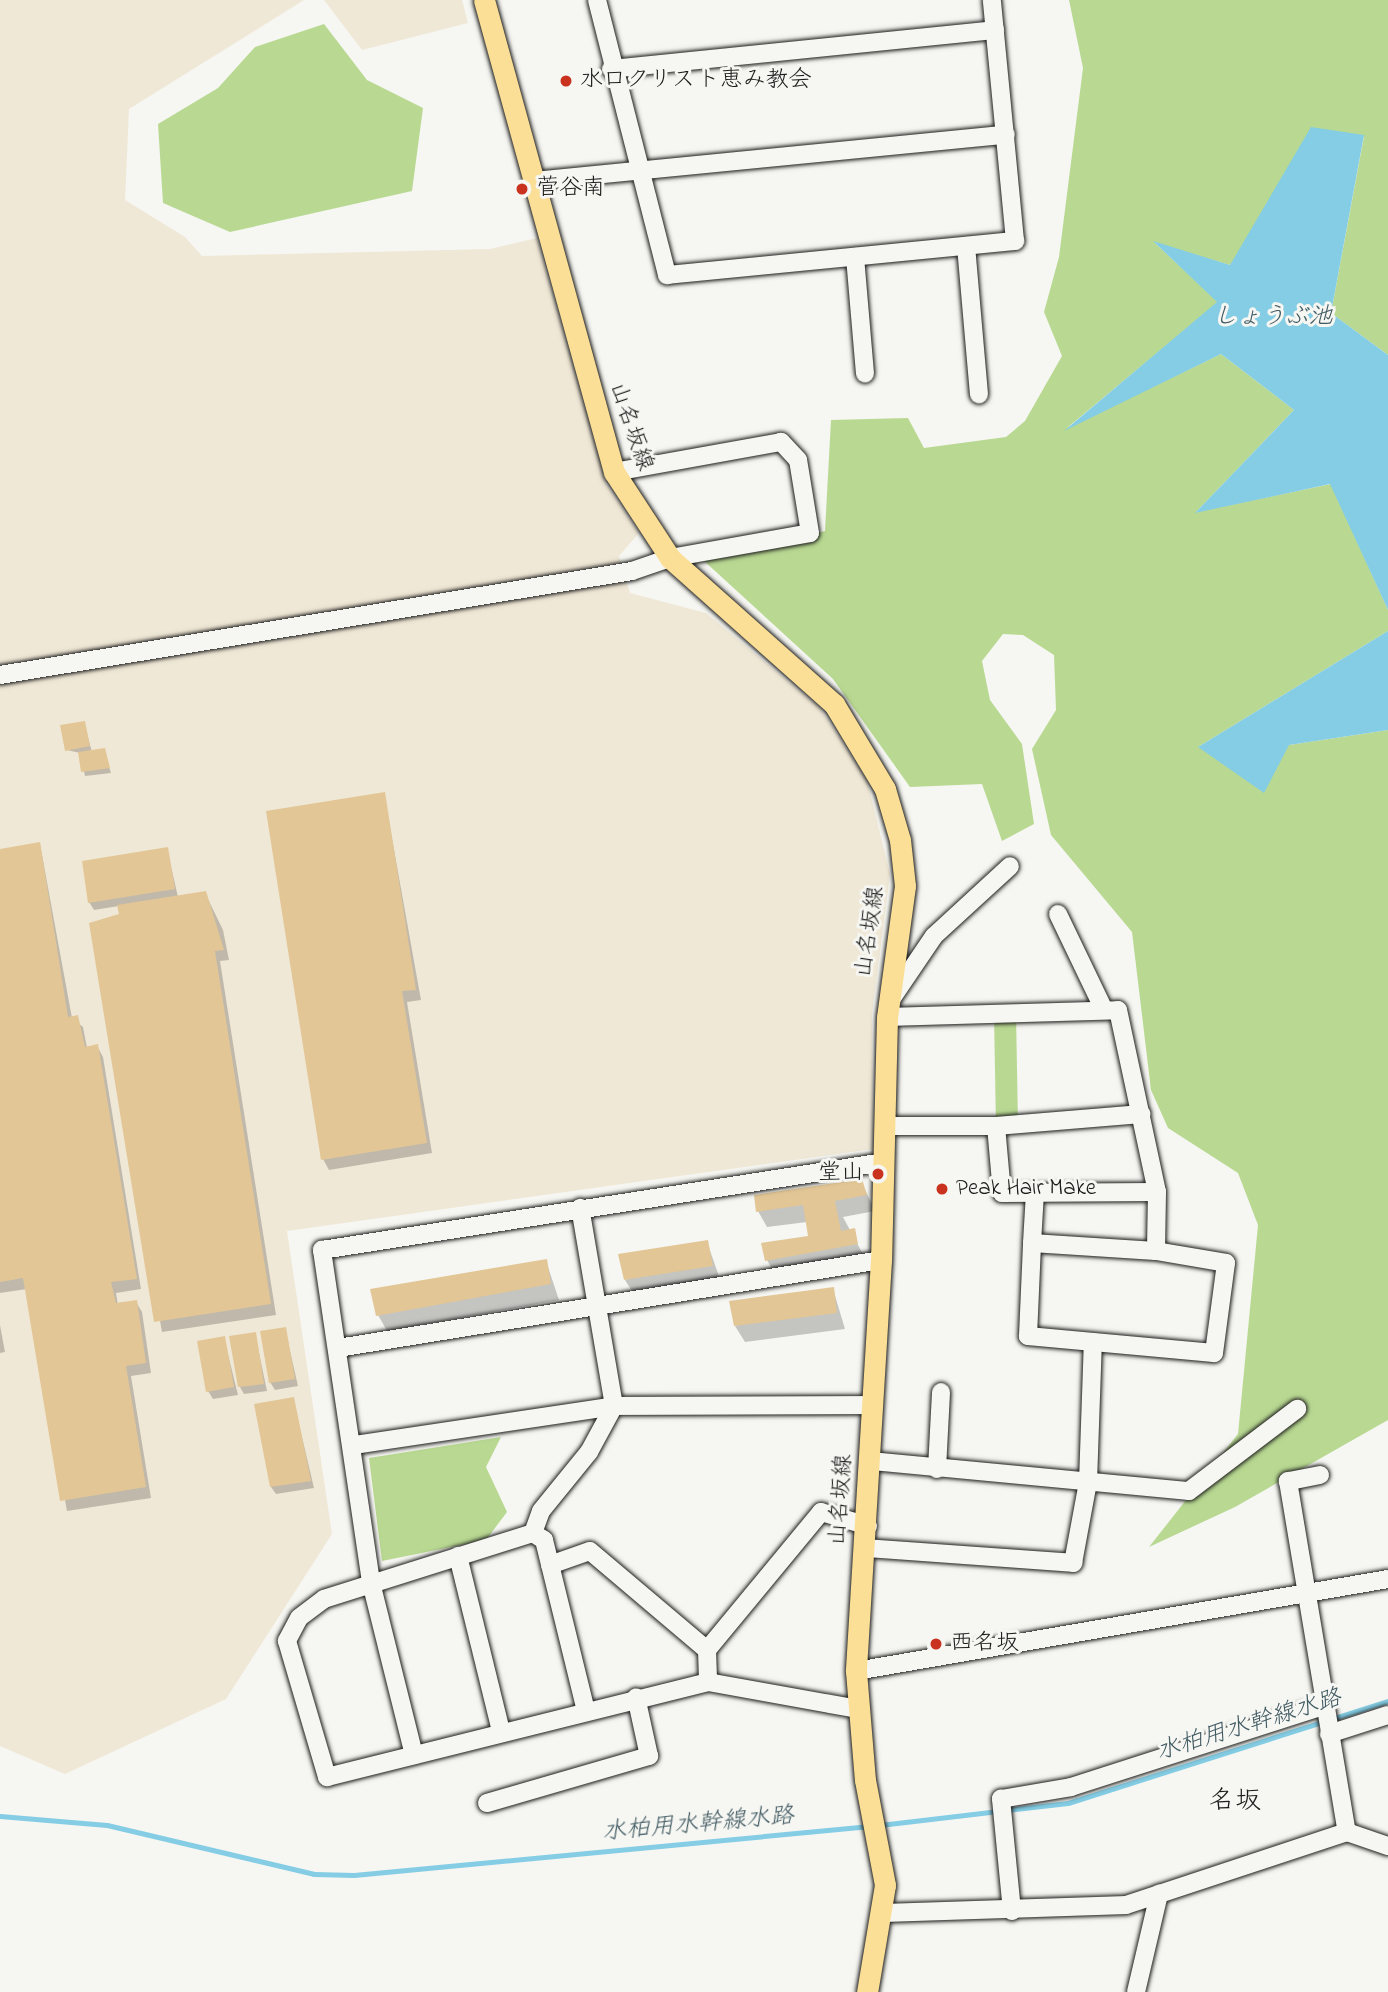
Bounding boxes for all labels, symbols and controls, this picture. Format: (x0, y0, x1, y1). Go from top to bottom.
place label: 水口クリスト恵み教会 (580, 67, 810, 95)
marker: 水口クリスト恵み教会 (558, 73, 574, 89)
place label: 菅谷南 (536, 175, 605, 203)
marker: 菅谷南 (514, 181, 530, 197)
water label: しょうぶ池 (1213, 304, 1333, 332)
street label: 山名坂線 (602, 379, 658, 475)
street label: 山名坂線 (851, 885, 891, 979)
place label: 堂山 (818, 1160, 864, 1188)
marker: 堂山 (870, 1166, 886, 1182)
place label: Peak Hair Make (956, 1175, 1096, 1203)
marker: Peak Hair Make (934, 1181, 950, 1197)
street label: 山名坂線 (825, 1453, 859, 1547)
place label: 西名坂 (950, 1630, 1019, 1658)
marker: 西名坂 (928, 1636, 944, 1652)
water label: 水柏用水幹線水路 (1153, 1684, 1345, 1768)
district label: 名坂 (1209, 1787, 1261, 1819)
water label: 水柏用水幹線水路 (601, 1802, 795, 1848)

